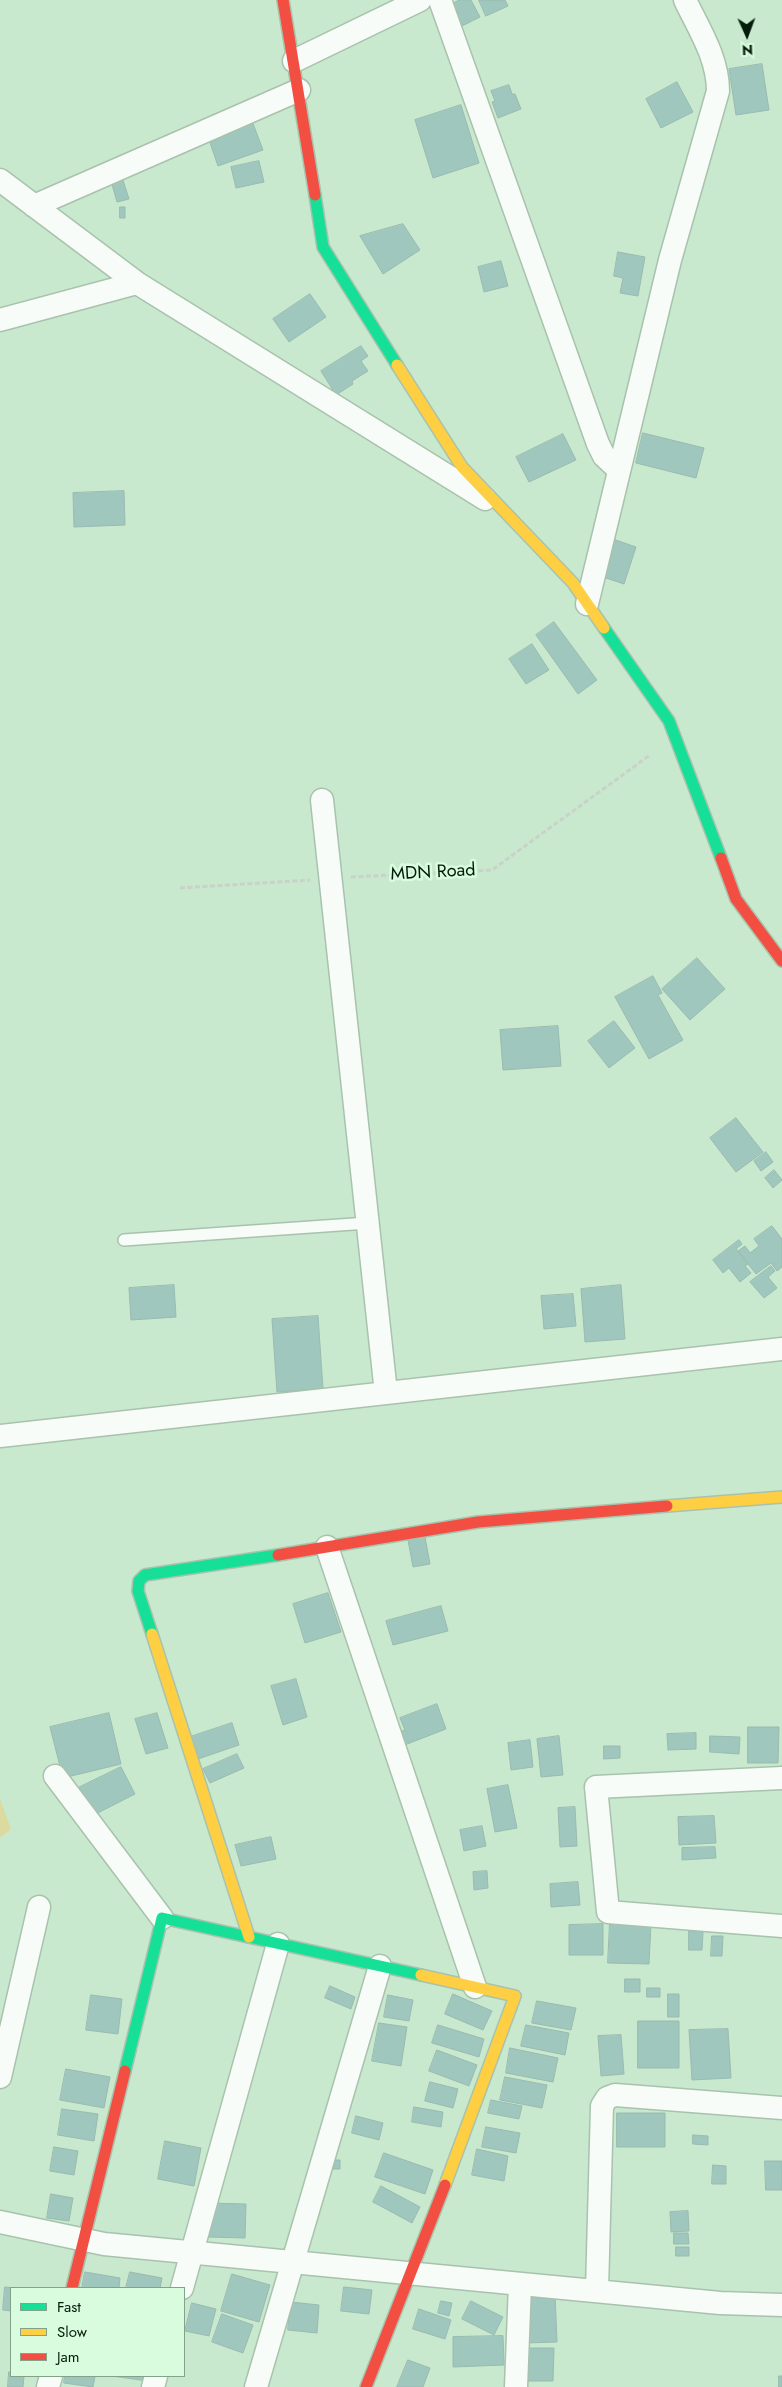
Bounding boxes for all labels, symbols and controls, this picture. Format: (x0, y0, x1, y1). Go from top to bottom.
north arrow (722, 10, 772, 60)
text: N (742, 40, 753, 60)
street label: MDN Road (390, 860, 476, 886)
legend (10, 2287, 185, 2377)
text: Fast (57, 2296, 81, 2318)
text: Slow (57, 2321, 87, 2343)
text: Jam (57, 2346, 80, 2368)

